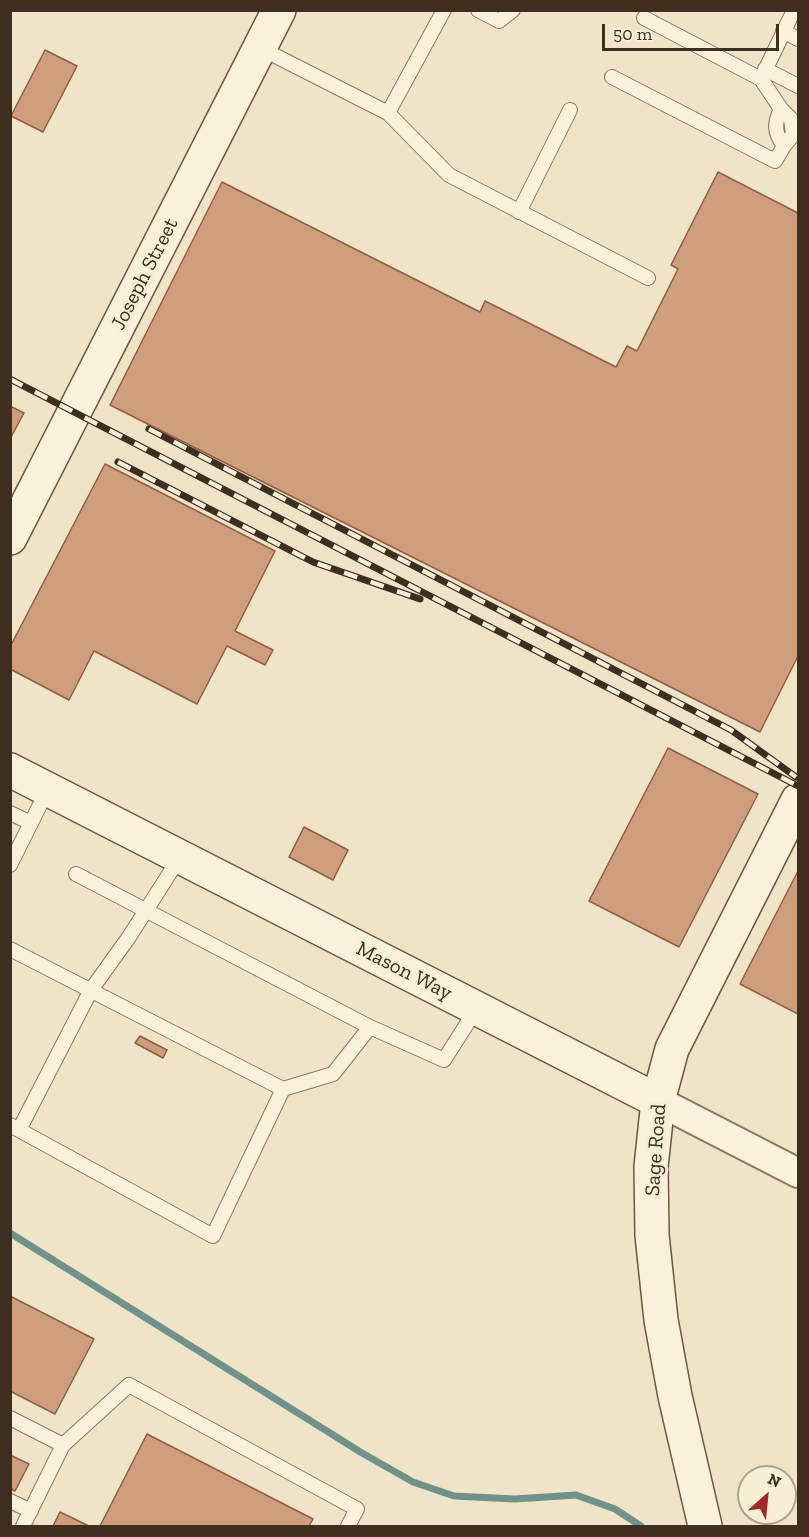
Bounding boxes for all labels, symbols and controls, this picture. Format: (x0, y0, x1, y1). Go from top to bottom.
scale bar (605, 12, 782, 50)
text: 50 m (613, 23, 652, 45)
street label: Joseph Street (106, 214, 184, 334)
street label: Mason Way (352, 936, 456, 1006)
street label: Sage Road (640, 1103, 672, 1197)
north arrow (737, 1465, 797, 1525)
text: N (765, 1469, 784, 1492)

